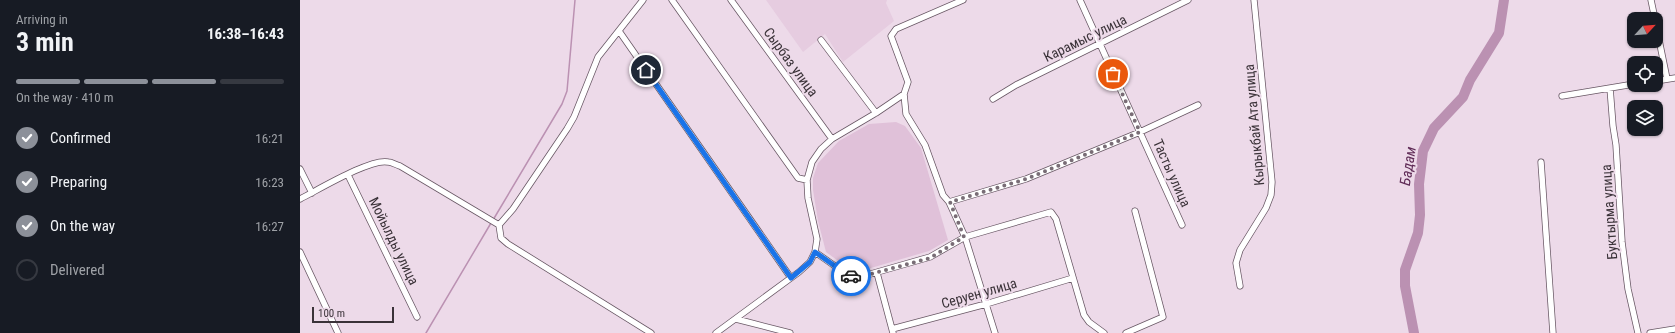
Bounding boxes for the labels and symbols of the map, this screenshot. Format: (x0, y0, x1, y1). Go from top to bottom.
street label: Карамыс улица (1041, 11, 1129, 65)
north arrow (1627, 12, 1663, 48)
street label: Сырбаз улица (761, 24, 821, 100)
pin (629, 53, 663, 87)
pin (1096, 57, 1130, 91)
street label: Кырыкбай Ата улица (1241, 64, 1267, 186)
street label: Тасты улица (1150, 137, 1194, 209)
water label: Бадам (1396, 145, 1420, 187)
street label: Буктырма улица (1598, 164, 1620, 260)
street label: Мойылды улица (366, 195, 422, 287)
courier (831, 256, 871, 296)
street label: Серуен улица (939, 275, 1019, 311)
scale bar (312, 305, 394, 324)

